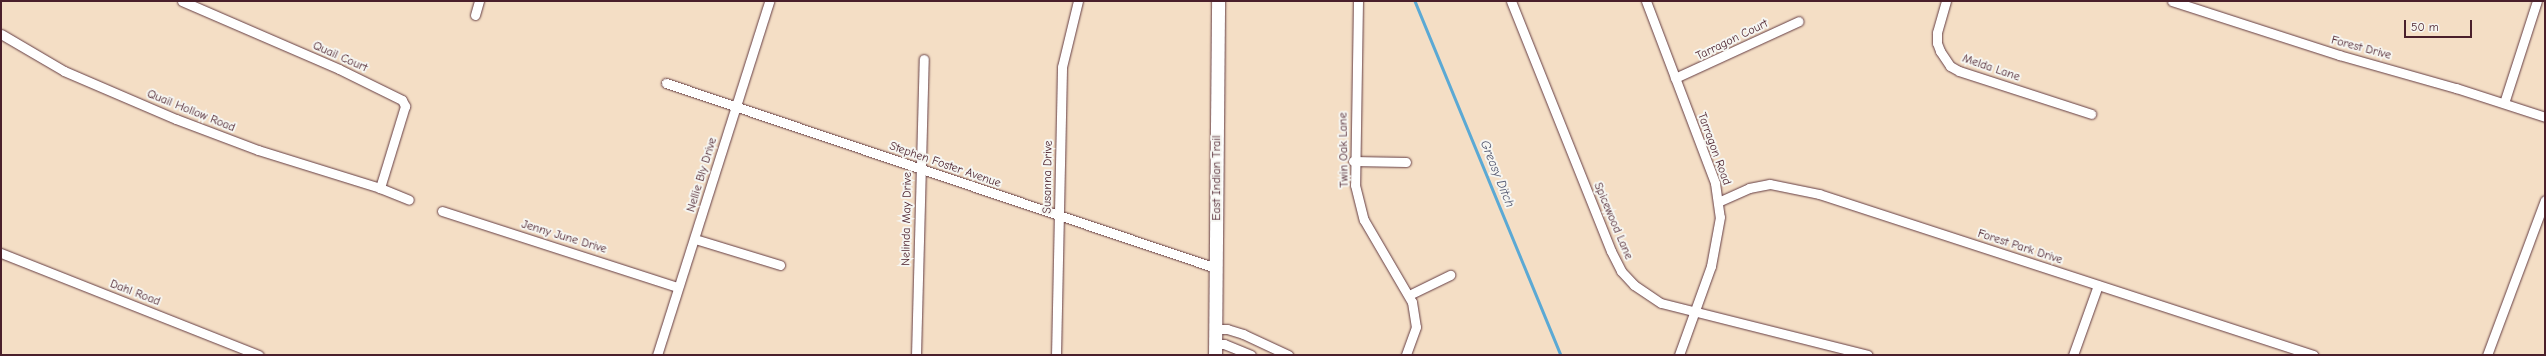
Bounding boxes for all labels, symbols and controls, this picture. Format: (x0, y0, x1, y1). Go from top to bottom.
scale bar (2406, 12, 2474, 38)
street label: Tarragon Court (1694, 16, 1770, 64)
text: 50 m (2411, 20, 2439, 34)
street label: Forest Drive (2329, 33, 2393, 63)
street label: Quail Court (310, 39, 370, 75)
street label: Melda Lane (1960, 51, 2022, 85)
street label: Quail Hollow Road (145, 87, 237, 135)
street label: Tarragon Road (1694, 111, 1734, 187)
street label: Twin Oak Lane (1336, 112, 1352, 188)
street label: East Indian Trail (1210, 135, 1224, 221)
street label: Nellie Bly Drive (684, 136, 720, 214)
water label: Greasy Ditch (1476, 138, 1518, 210)
street label: Stephen Foster Avenue (887, 139, 1003, 191)
street label: Susanna Drive (1040, 140, 1056, 214)
street label: Nelinda May Drive (899, 172, 915, 266)
street label: Spicewood Lane (1590, 180, 1636, 262)
street label: Jenny June Drive (520, 217, 608, 257)
street label: Forest Park Drive (1976, 226, 2064, 268)
street label: Dahl Road (108, 277, 162, 309)

